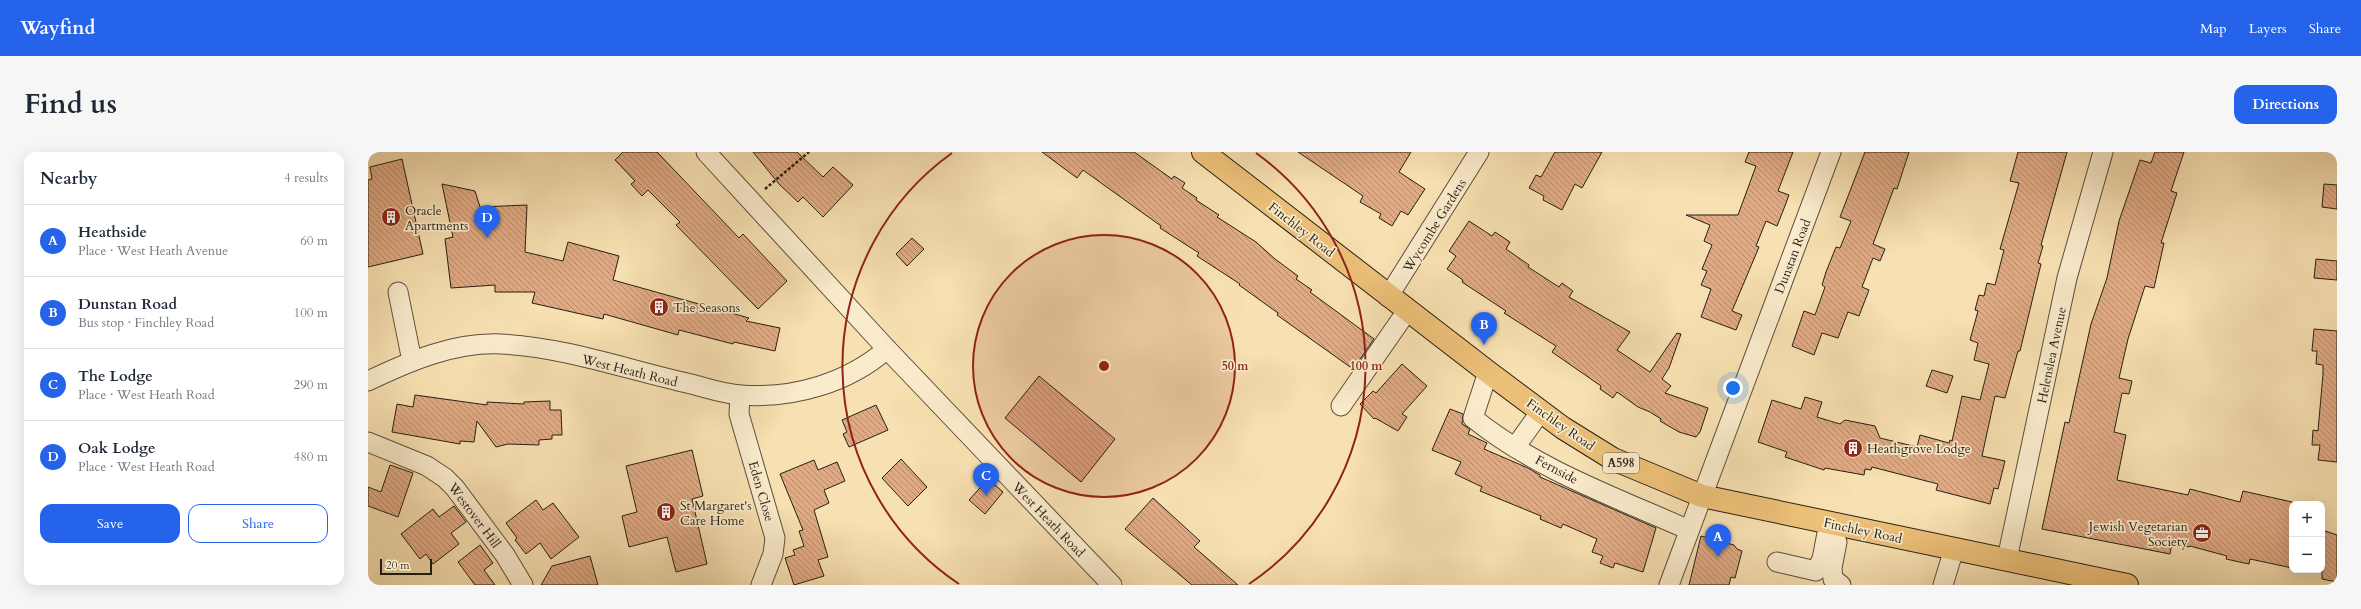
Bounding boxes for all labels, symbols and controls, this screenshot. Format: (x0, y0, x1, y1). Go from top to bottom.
text: Wayfind (20, 15, 95, 41)
text: Map (2200, 19, 2227, 38)
text: Layers (2249, 19, 2287, 38)
text: Share (2309, 19, 2341, 38)
text: Find us (24, 85, 117, 123)
button: Directions (2234, 85, 2337, 124)
text: Nearby (40, 167, 97, 190)
text: 4 results (284, 169, 328, 187)
street label: Wycombe Gardens (1398, 175, 1471, 276)
street label: Finchley Road (1264, 198, 1338, 261)
place label: Oracle Apartments (405, 202, 468, 235)
pin: D (474, 205, 500, 238)
building icon: Oracle Apartments (380, 206, 402, 228)
street label: Dunstan Road (1770, 216, 1815, 296)
text: Heathside (78, 222, 147, 242)
text: A (48, 232, 58, 250)
text: 60 m (300, 232, 328, 250)
text: Place · West Heath Avenue (78, 242, 228, 260)
text: Dunstan Road (78, 294, 177, 314)
building icon: The Seasons (648, 296, 670, 318)
place label: The Seasons (673, 299, 740, 317)
text: B (48, 304, 58, 322)
text: 100 m (294, 304, 328, 322)
street label: Helenslea Avenue (2033, 305, 2071, 405)
pin: B (1471, 312, 1497, 345)
text: Bus stop · Finchley Road (78, 314, 214, 332)
street label: West Heath Road (579, 350, 680, 392)
text: 50 m (1222, 358, 1249, 374)
text: 100 m (1350, 358, 1383, 374)
centre of rings (1097, 359, 1111, 373)
text: The Lodge (78, 366, 153, 386)
text: C (48, 376, 58, 394)
text: 290 m (294, 376, 328, 394)
your location (1723, 378, 1743, 398)
text: Place · West Heath Road (78, 386, 215, 404)
street label: Finchley Road (1523, 395, 1598, 455)
building icon: Heathgrove Lodge (1842, 437, 1864, 459)
text: Oak Lodge (78, 438, 155, 458)
place label: Heathgrove Lodge (1867, 440, 1971, 458)
text: D (47, 448, 59, 466)
text: 480 m (294, 448, 328, 466)
street label: Fernside (1532, 451, 1581, 489)
road number: A598 (1603, 453, 1639, 473)
text: Place · West Heath Road (78, 458, 215, 476)
street label: Eden Close (744, 459, 778, 524)
pin: C (973, 463, 999, 496)
street label: Westover Hill (443, 478, 505, 553)
street label: West Heath Road (1007, 478, 1089, 561)
place label: St Margaret's Care Home (680, 497, 752, 530)
building icon: St Margaret's Care Home (655, 501, 677, 523)
map controls (2289, 501, 2325, 573)
button: + (2289, 501, 2325, 537)
button: Save (40, 504, 180, 543)
button: Share (188, 504, 328, 543)
street label: Finchley Road (1822, 514, 1904, 548)
place label: Jewish Vegetarian Society (2087, 518, 2189, 551)
office icon: Jewish Vegetarian Society (2191, 522, 2213, 544)
pin: A (1705, 524, 1731, 557)
button: − (2289, 537, 2325, 573)
scale bar (380, 557, 432, 576)
text: 20 m (386, 558, 410, 573)

